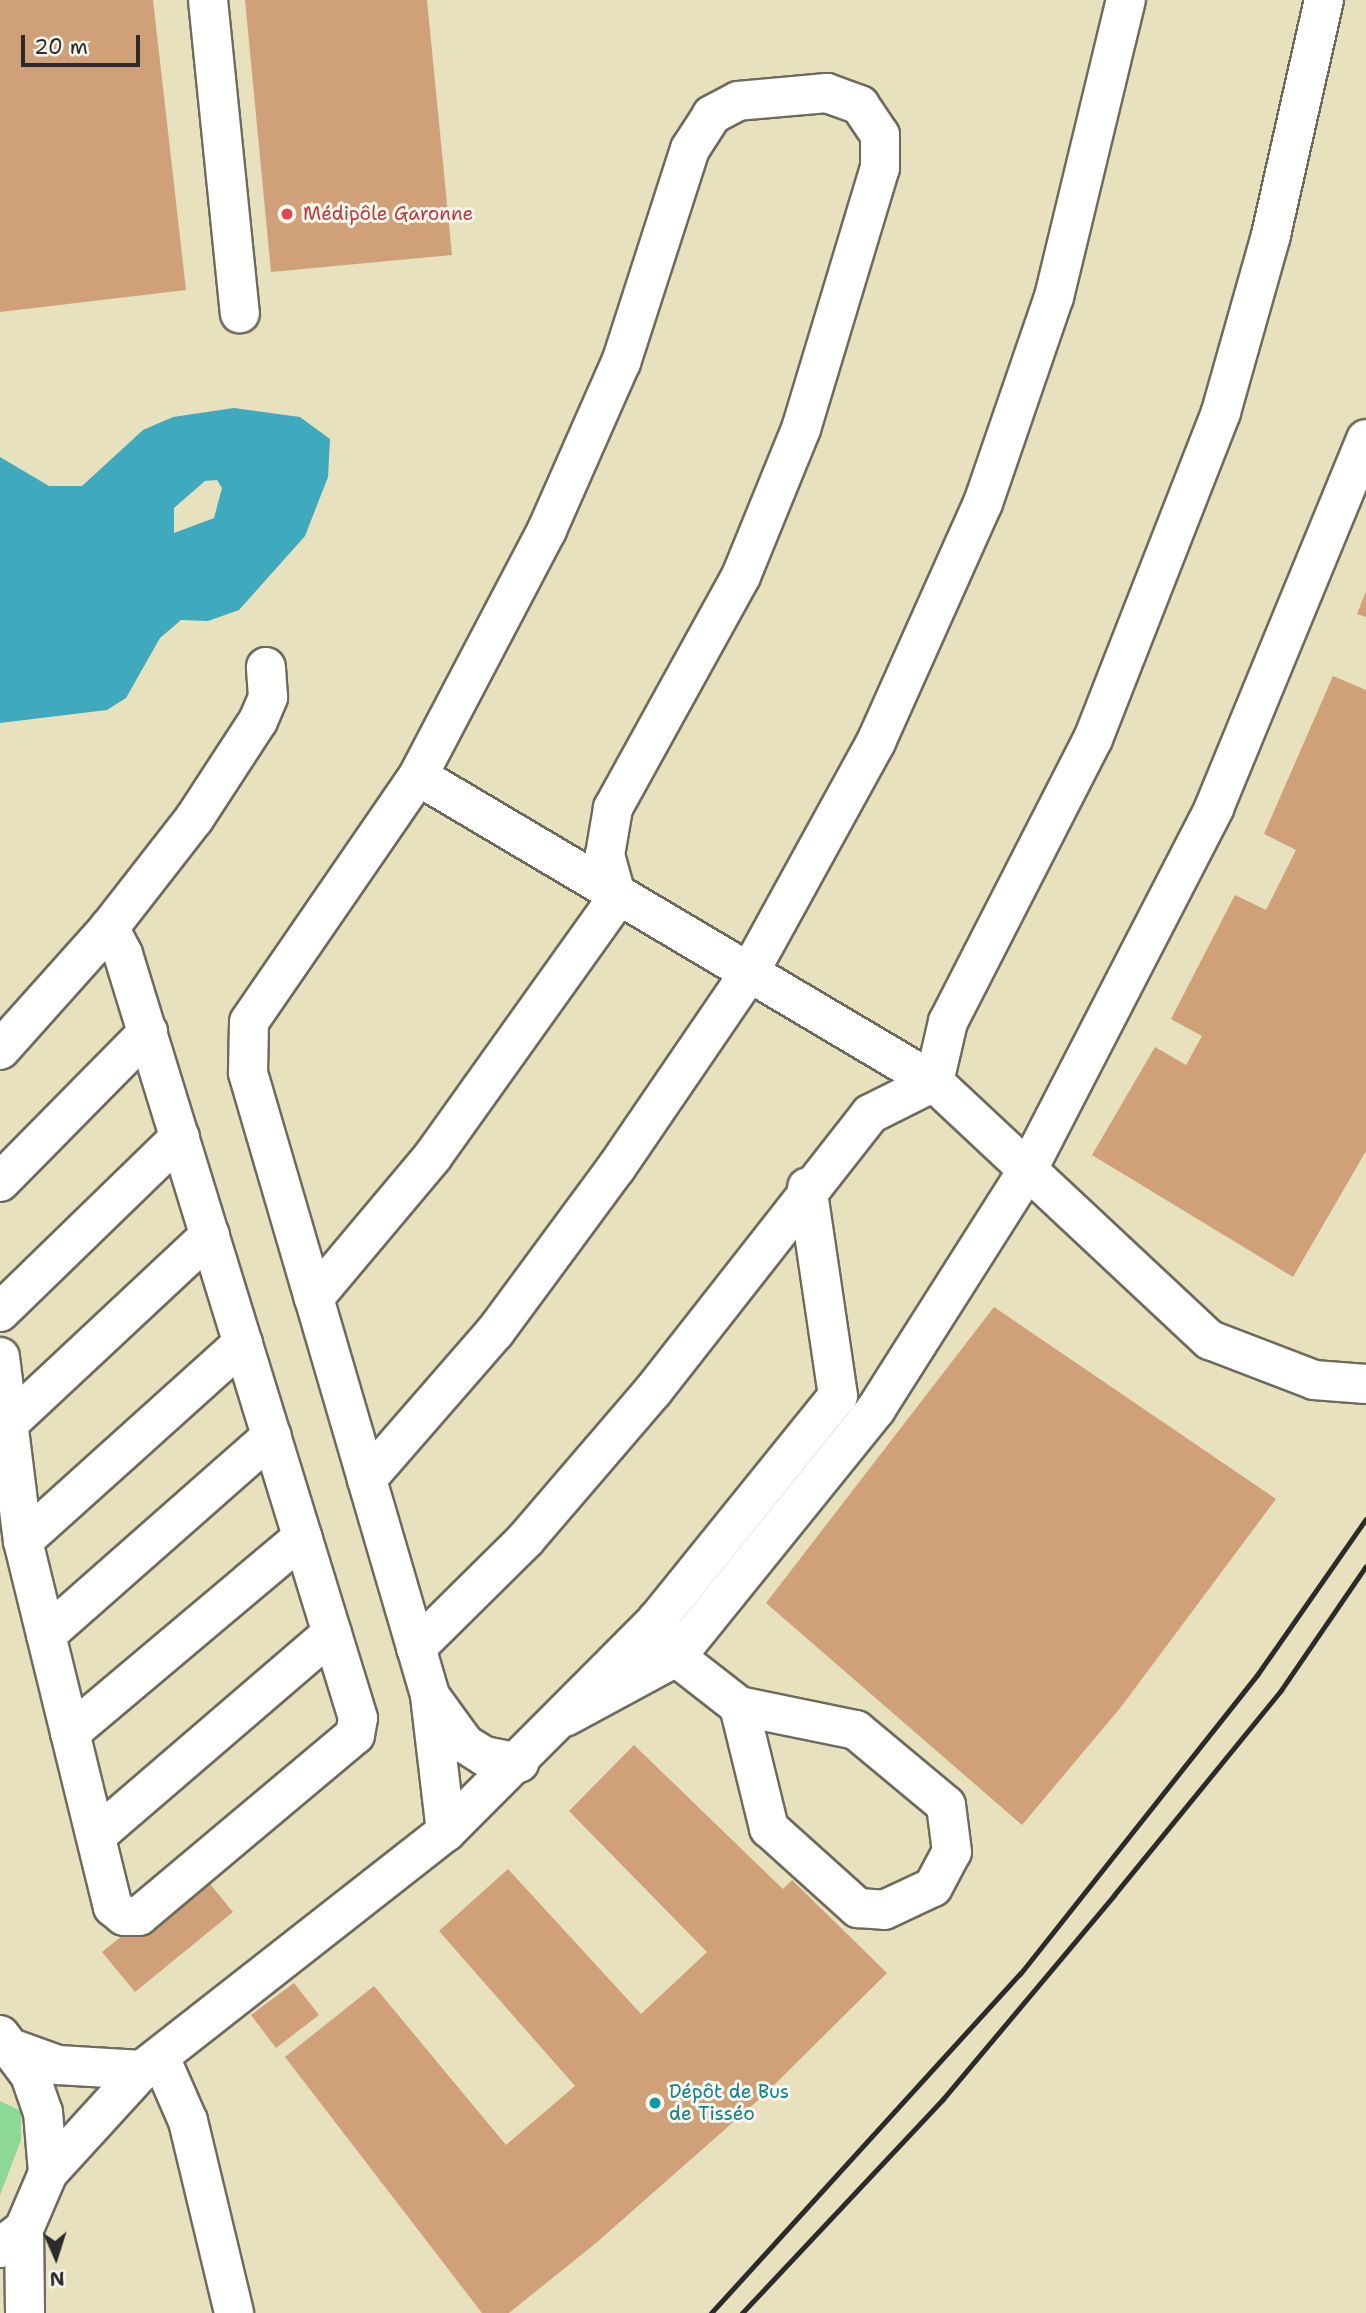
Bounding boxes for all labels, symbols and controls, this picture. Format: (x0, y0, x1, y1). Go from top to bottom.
scale bar (24, 21, 144, 65)
text: 20 m (34, 33, 88, 61)
place label: Médipôle Garonne (303, 203, 473, 225)
marker: Médipôle Garonne (277, 204, 297, 224)
place label: Dépôt de Bus de Tisséo (669, 2081, 789, 2125)
marker: Dépôt de Bus de Tisséo (647, 2095, 663, 2111)
north arrow (21, 2222, 91, 2292)
text: N (49, 2266, 65, 2291)

